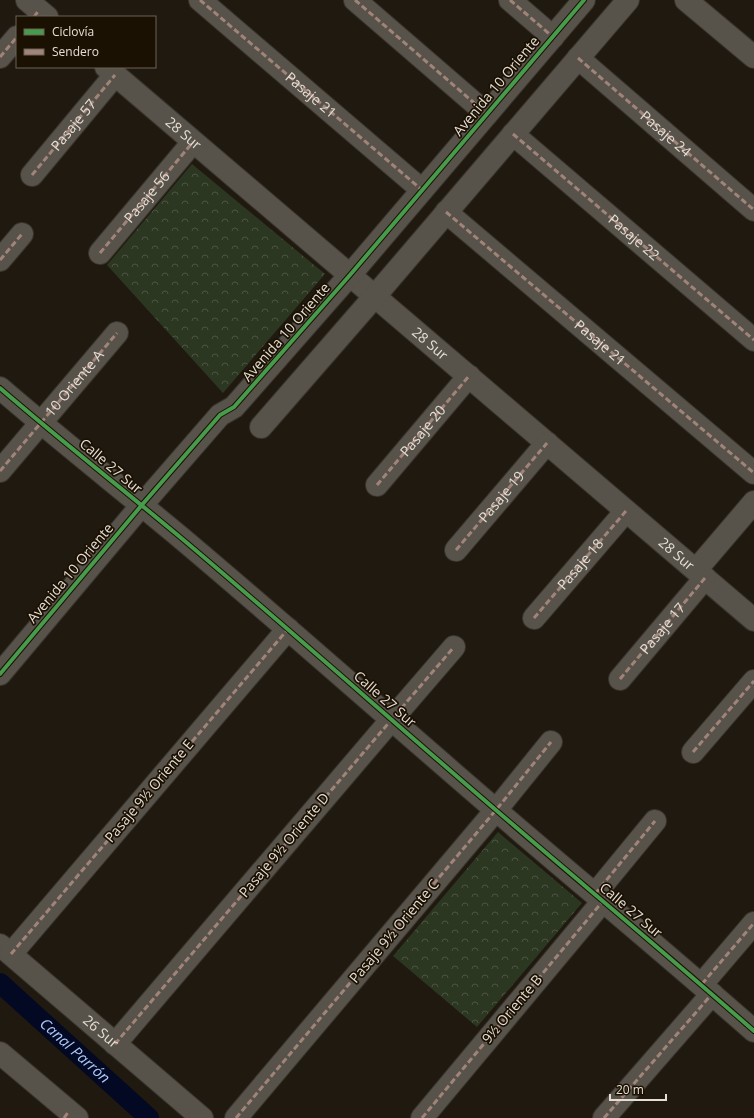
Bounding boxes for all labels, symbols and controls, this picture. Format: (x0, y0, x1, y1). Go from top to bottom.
legend (16, 16, 156, 68)
text: Ciclovía (52, 23, 94, 40)
street label: Avenida 10 Oriente (448, 32, 543, 140)
text: Sendero (52, 43, 99, 60)
street label: Pasaje 21 (282, 67, 341, 122)
street label: Pasaje 57 (46, 95, 100, 154)
street label: Pasaje 24 (637, 106, 696, 161)
street label: 28 Sur (162, 112, 206, 154)
street label: Pasaje 56 (119, 167, 174, 226)
street label: Pasaje 22 (605, 210, 664, 264)
street label: Avenida 10 Oriente (237, 278, 334, 385)
street label: Pasaje 21 (571, 315, 630, 369)
street label: 28 Sur (408, 322, 453, 364)
street label: 10 Oriente A (40, 346, 108, 420)
street label: Pasaje 20 (395, 401, 450, 460)
street label: Calle 27 Sur (76, 434, 147, 498)
street label: Pasaje 19 (474, 467, 528, 526)
street label: Avenida 10 Oriente (22, 519, 117, 627)
street label: 28 Sur (655, 533, 699, 574)
street label: Pasaje 18 (553, 534, 607, 593)
street label: Pasaje 17 (635, 598, 689, 658)
street label: Calle 27 Sur (350, 666, 421, 731)
street label: Pasaje 9½ Oriente E (100, 735, 197, 846)
street label: Pasaje 9½ Oriente D (234, 788, 333, 901)
street label: Pasaje 9½ Oriente C (345, 875, 443, 987)
street label: Calle 27 Sur (596, 878, 667, 942)
street label: 9½ Oriente B (477, 970, 546, 1047)
street label: 26 Sur (79, 1010, 124, 1052)
water label: Canal Parrón (36, 1013, 115, 1087)
scale bar (610, 1076, 666, 1102)
text: 20 m (616, 1081, 644, 1098)

